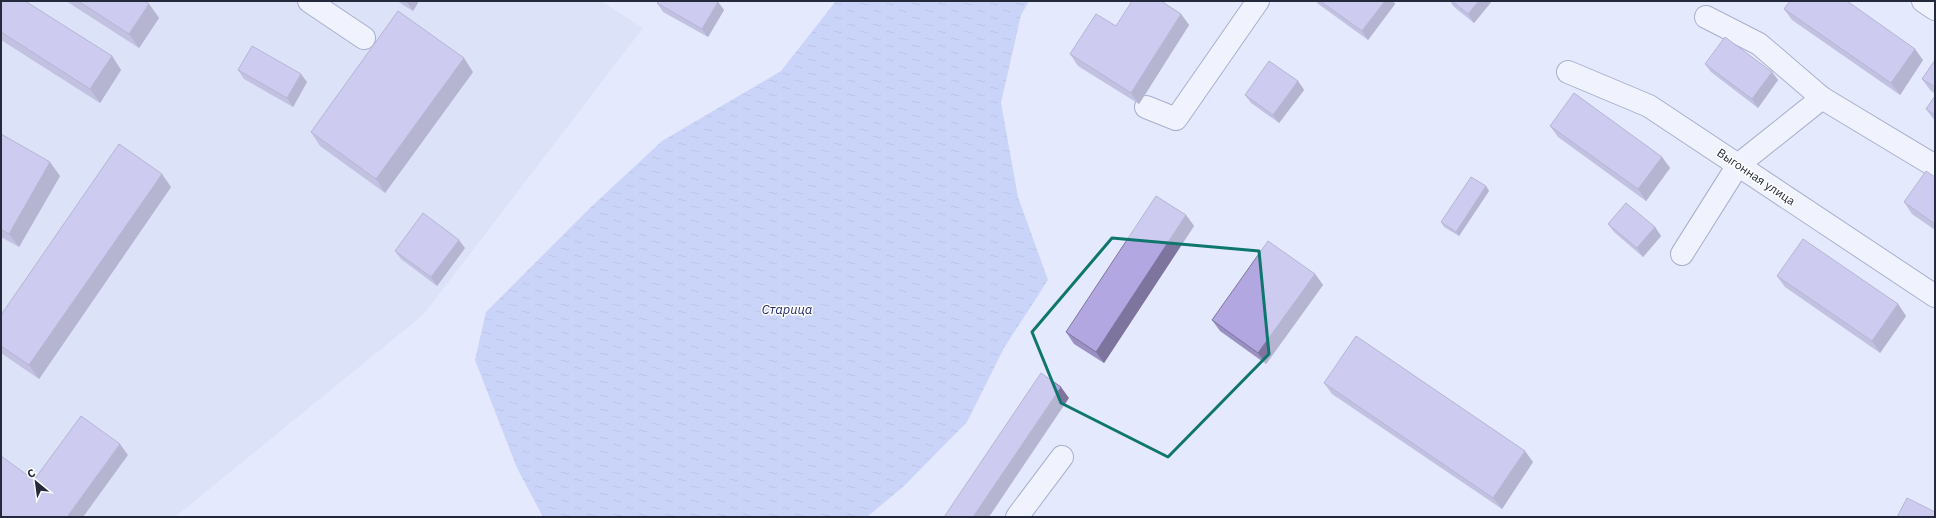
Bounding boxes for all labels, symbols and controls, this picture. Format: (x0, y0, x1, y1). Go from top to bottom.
street label: Выгонная улица (1714, 145, 1799, 209)
water label: Старица (762, 301, 812, 318)
north arrow (16, 462, 56, 502)
text: С (25, 465, 38, 481)

